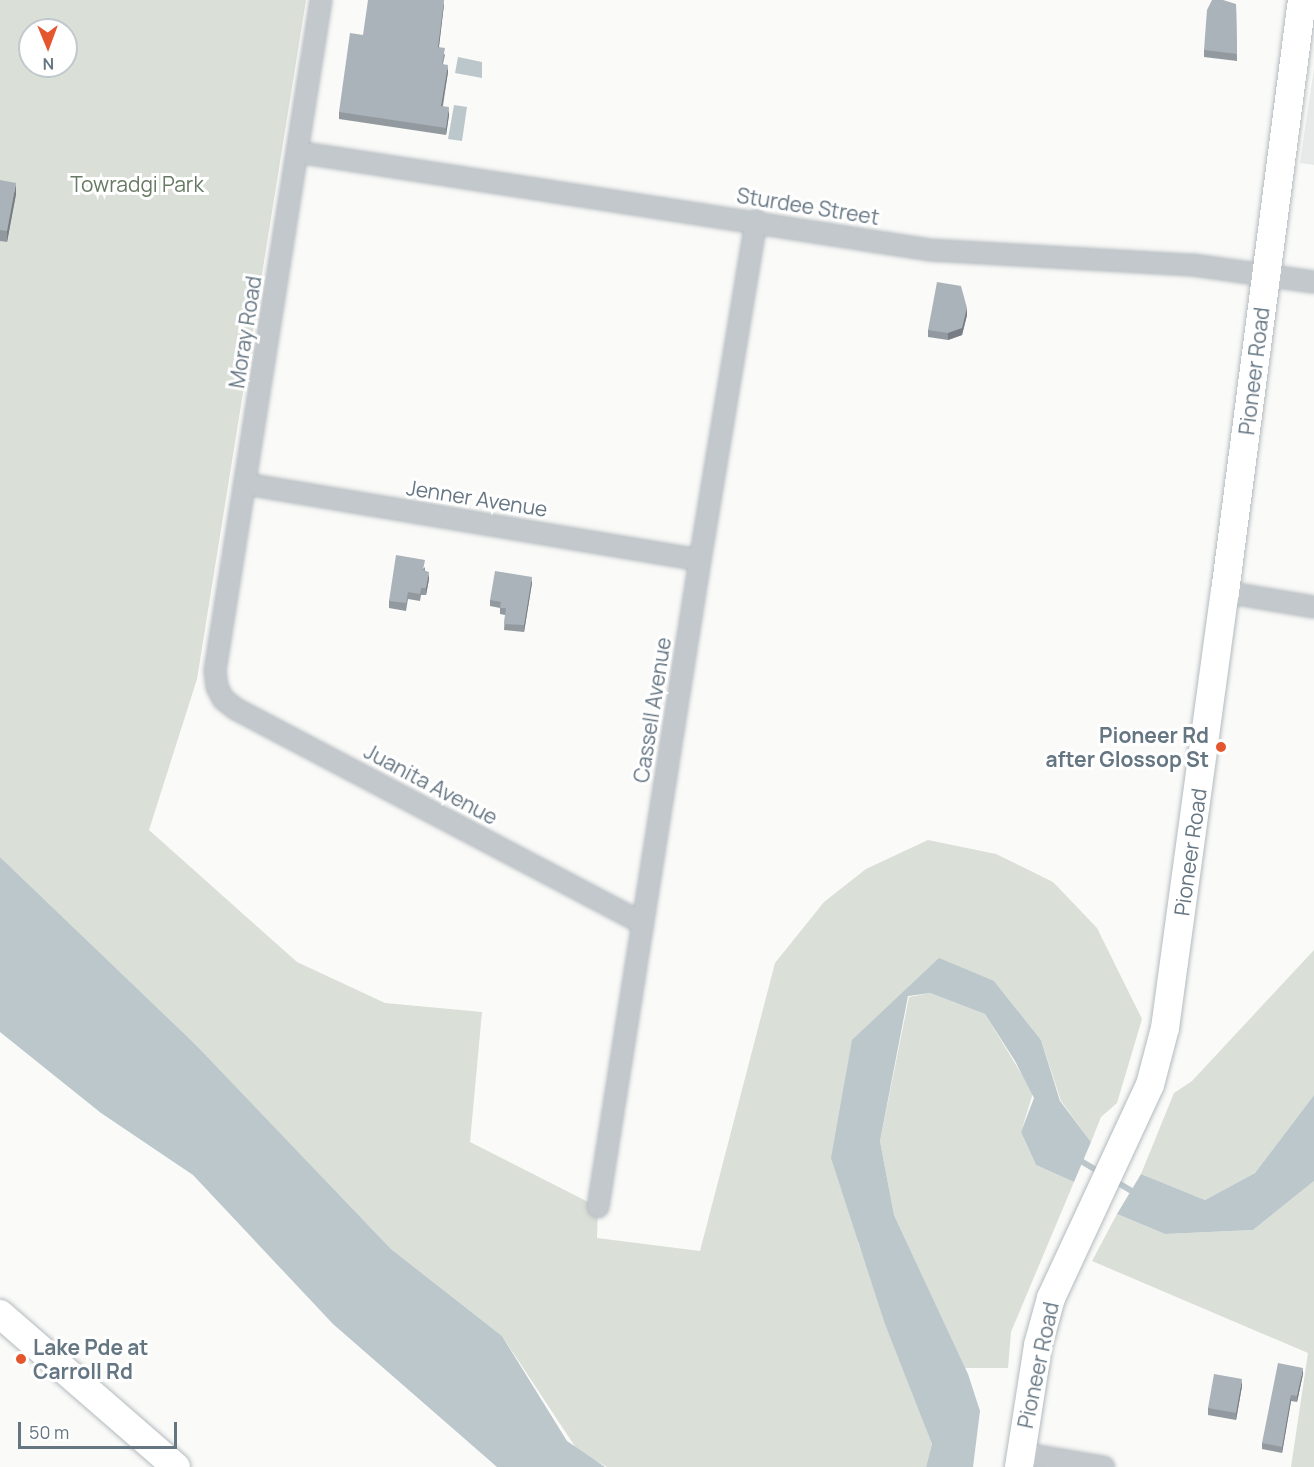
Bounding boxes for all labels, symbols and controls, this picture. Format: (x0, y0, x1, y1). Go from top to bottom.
north arrow (18, 18, 78, 78)
text: N (42, 53, 54, 75)
park label: Towradgi Park (70, 171, 204, 197)
street label: Sturdee Street (735, 182, 881, 230)
street label: Moray Road (224, 274, 266, 390)
street label: Pioneer Road (1234, 306, 1274, 436)
street label: Jenner Avenue (405, 474, 549, 522)
street label: Cassell Avenue (628, 635, 676, 785)
place label: Pioneer Rd after Glossop St (1045, 722, 1209, 772)
street label: Juanita Avenue (360, 738, 502, 830)
marker: Pioneer Rd after Glossop St (1214, 740, 1228, 754)
street label: Pioneer Road (1169, 787, 1211, 917)
street label: Pioneer Road (1012, 1300, 1064, 1430)
place label: Lake Pde at Carroll Rd (33, 1334, 148, 1384)
marker: Lake Pde at Carroll Rd (14, 1352, 28, 1366)
scale bar (21, 1410, 180, 1448)
text: 50 m (29, 1420, 69, 1444)

